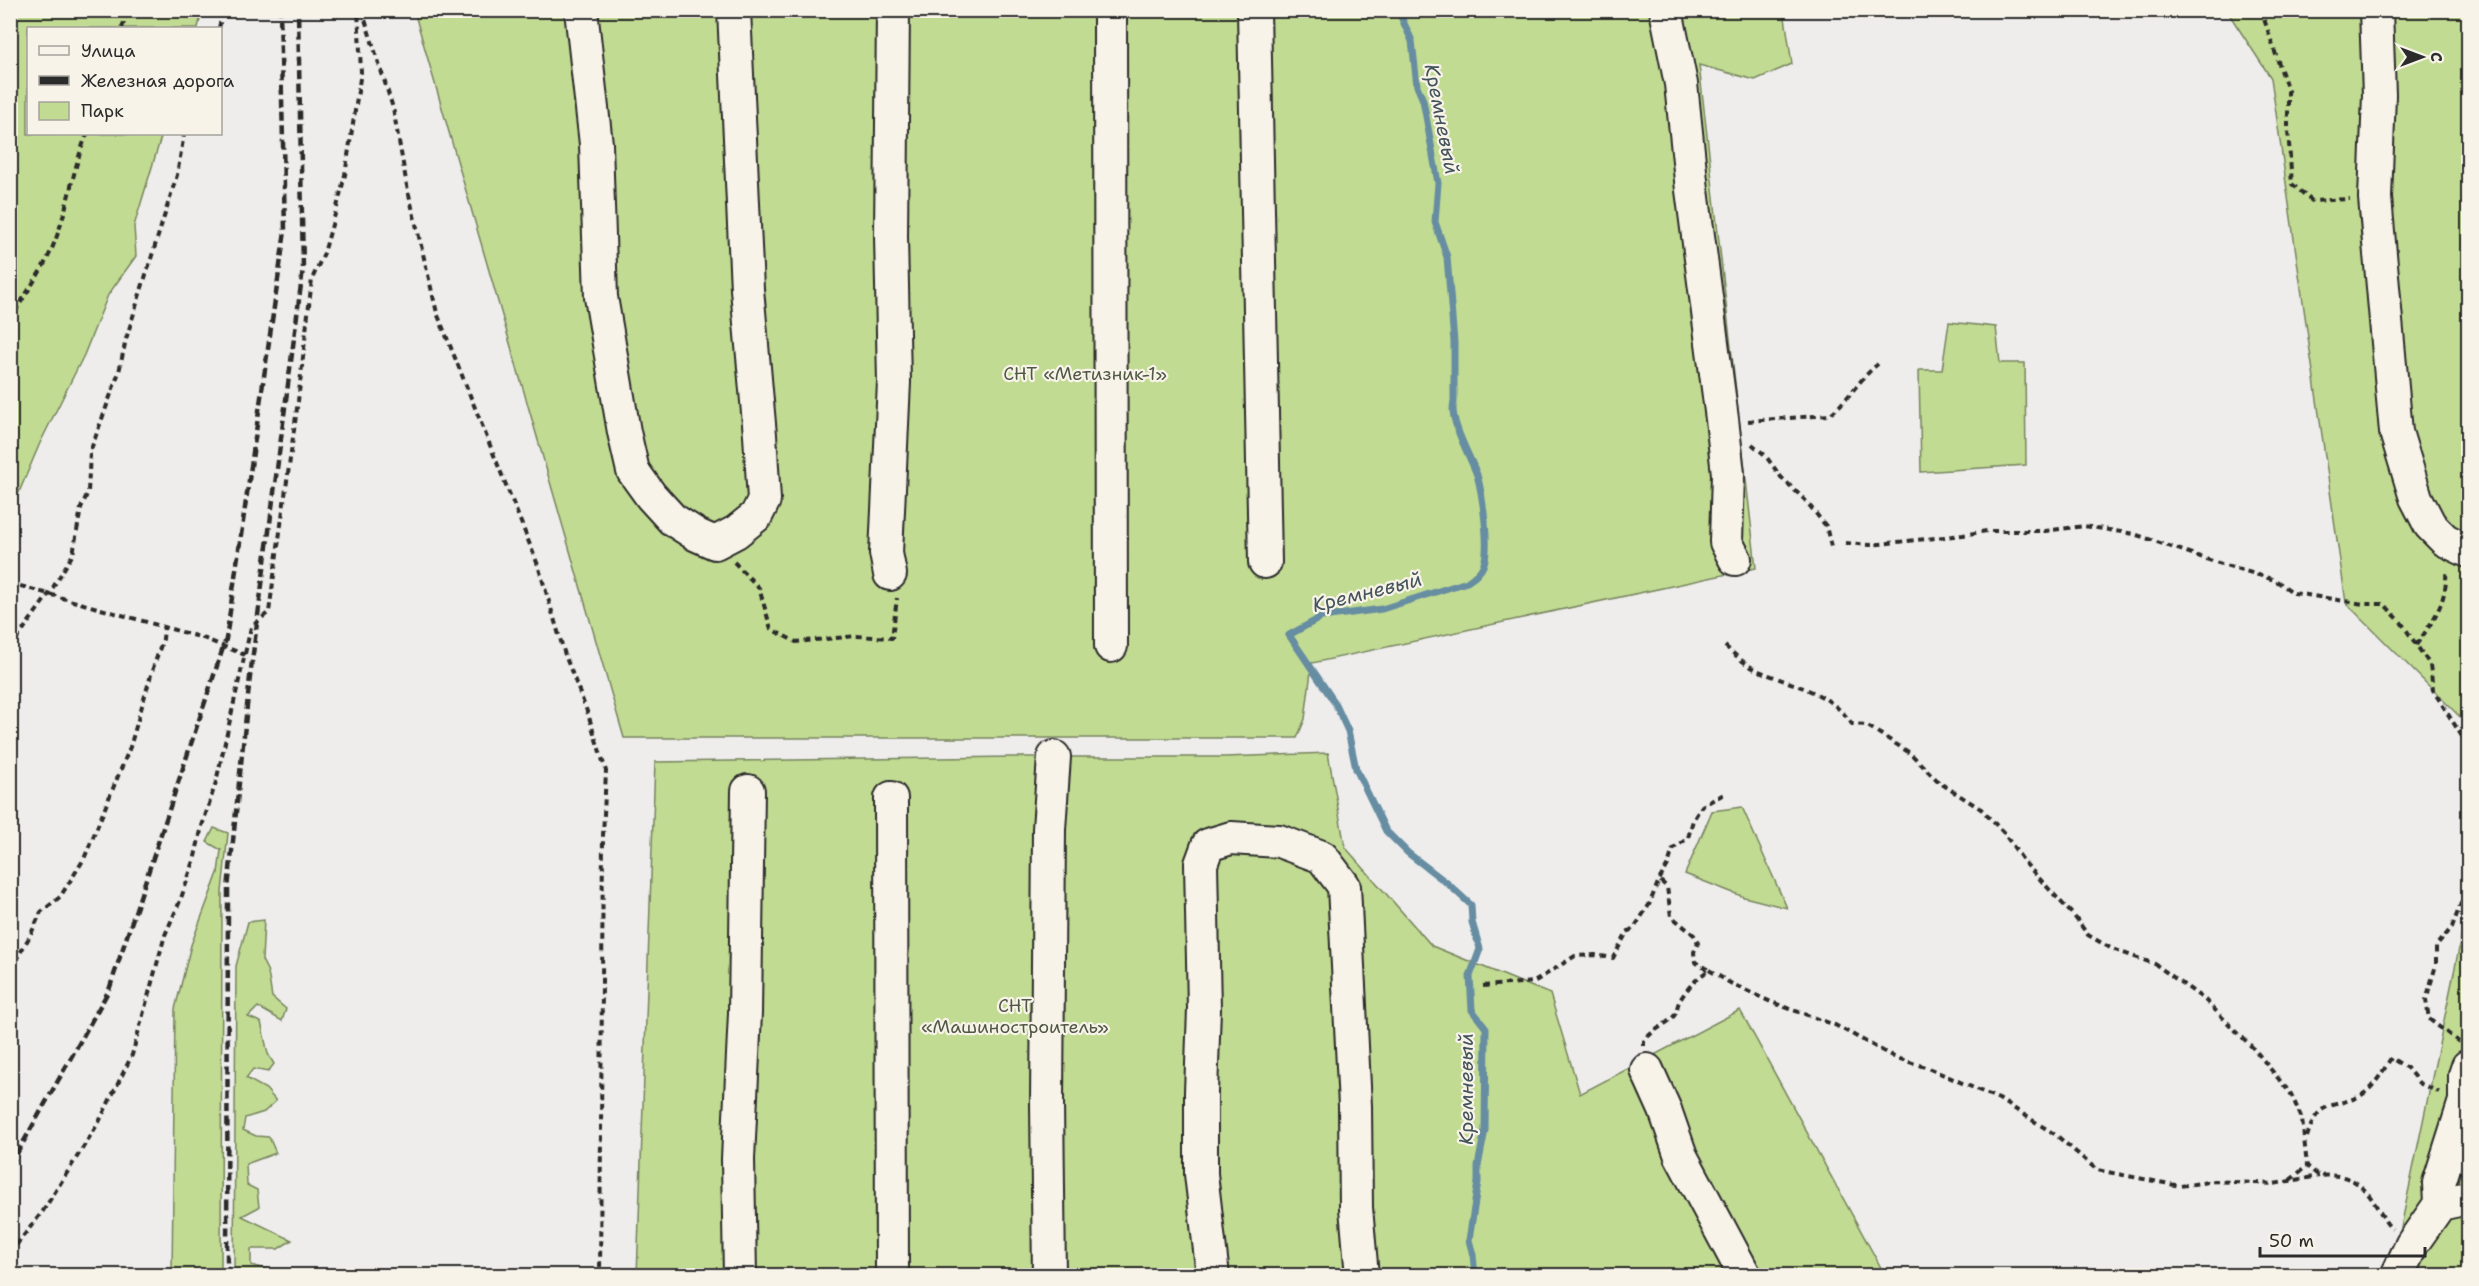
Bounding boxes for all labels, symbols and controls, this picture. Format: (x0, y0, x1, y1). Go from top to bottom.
legend (27, 27, 222, 135)
north arrow (2392, 27, 2452, 87)
text: Улица (81, 39, 135, 63)
text: С (2426, 52, 2447, 62)
water label: Кремневый (1419, 62, 1465, 176)
text: Железная дорога (81, 69, 234, 93)
text: Парк (81, 99, 124, 123)
park label: СНТ «Метизник-1» (1003, 362, 1167, 386)
water label: Кремневый (1309, 566, 1425, 618)
park label: СНТ «Машиностроитель» (921, 994, 1109, 1039)
water label: Кремневый (1453, 1033, 1479, 1145)
scale bar (2260, 1220, 2425, 1258)
text: 50 m (2269, 1229, 2314, 1253)

